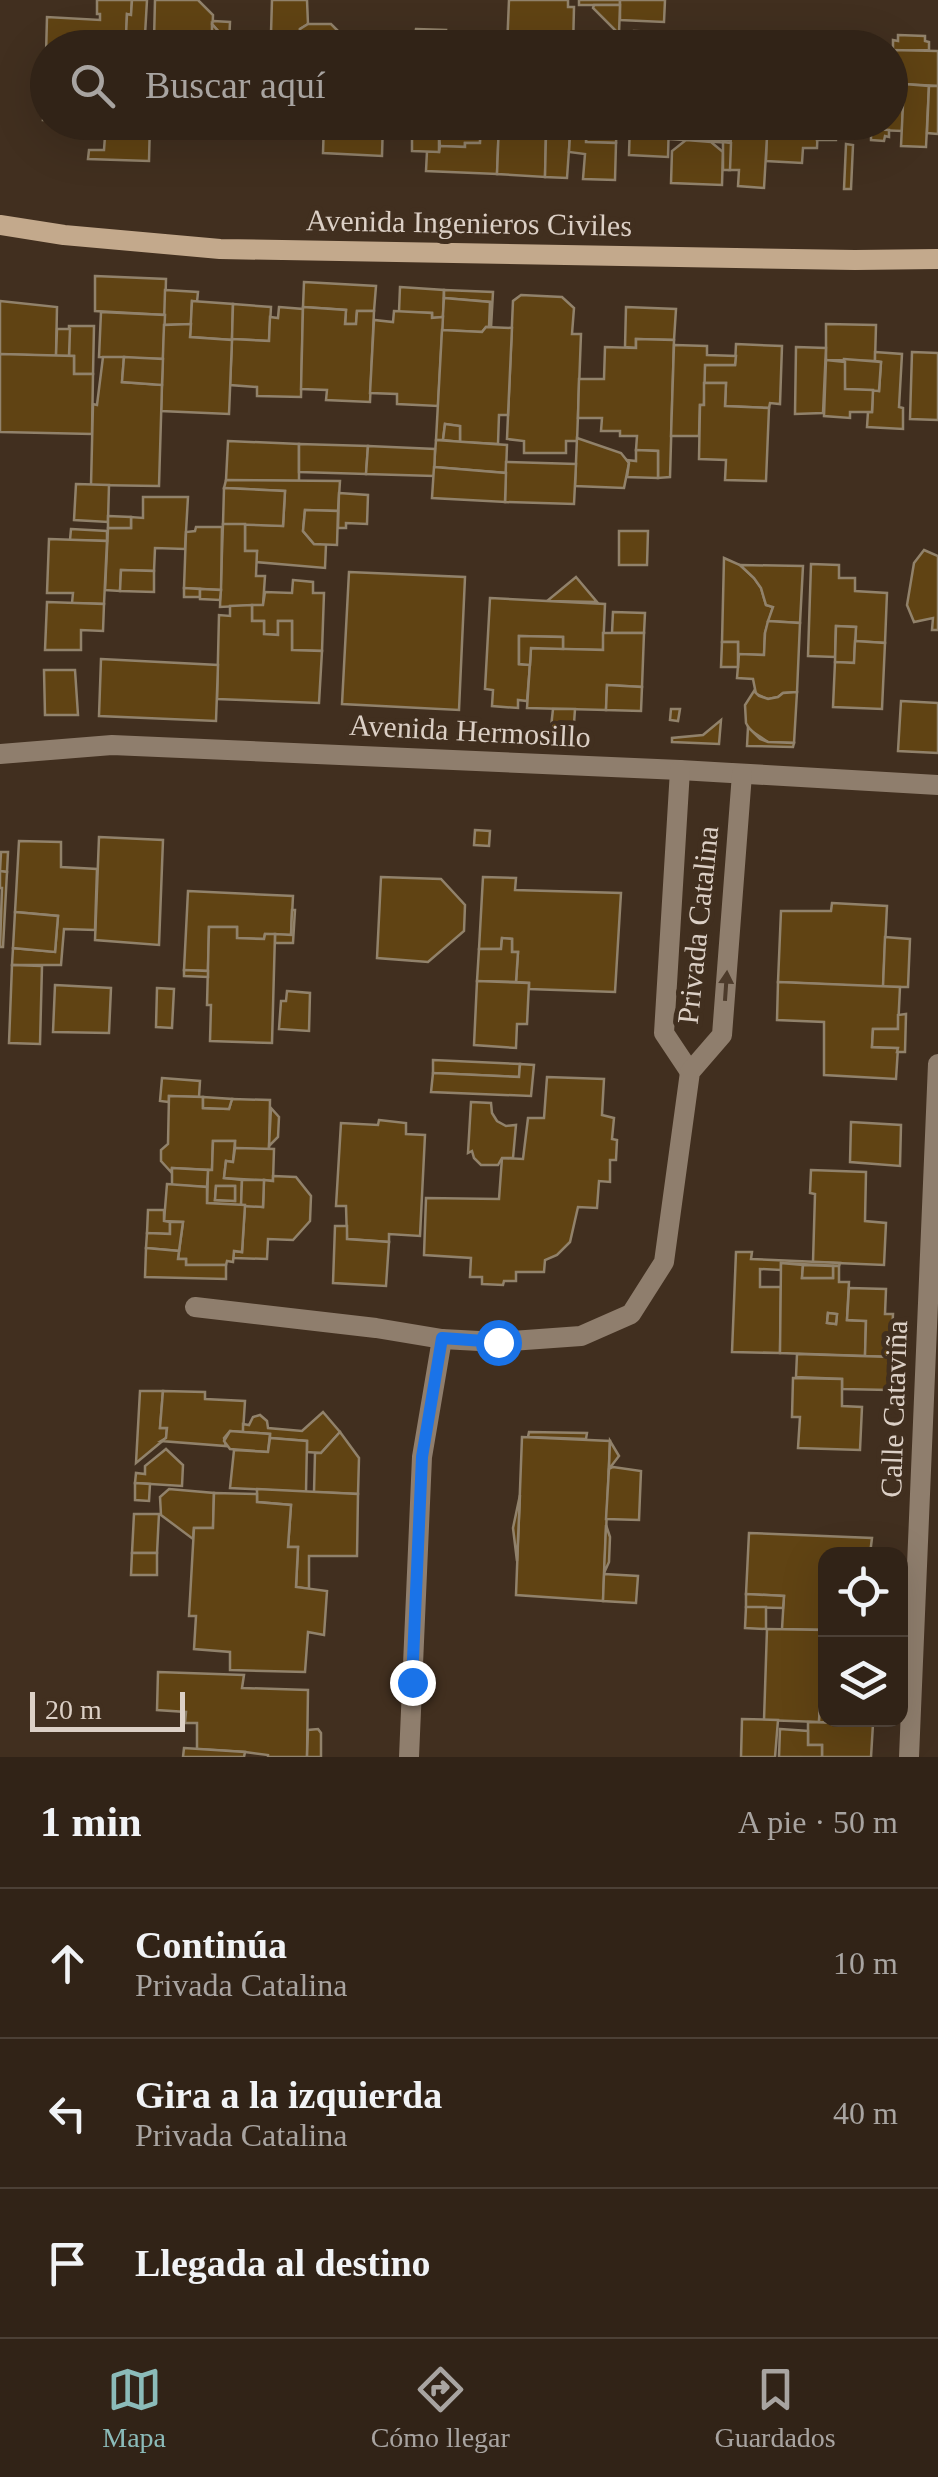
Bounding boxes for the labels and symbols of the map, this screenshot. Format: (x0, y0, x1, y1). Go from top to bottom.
street label: Avenida Ingenieros Civiles (306, 203, 632, 242)
street label: Avenida Hermosillo (348, 708, 592, 753)
street label: Privada Catalina (671, 824, 724, 1026)
one-way arrow (718, 970, 734, 1002)
route start (476, 1320, 522, 1366)
street label: Calle Cataviña (874, 1320, 913, 1498)
route end (390, 1660, 436, 1706)
scale bar (30, 1687, 185, 1732)

